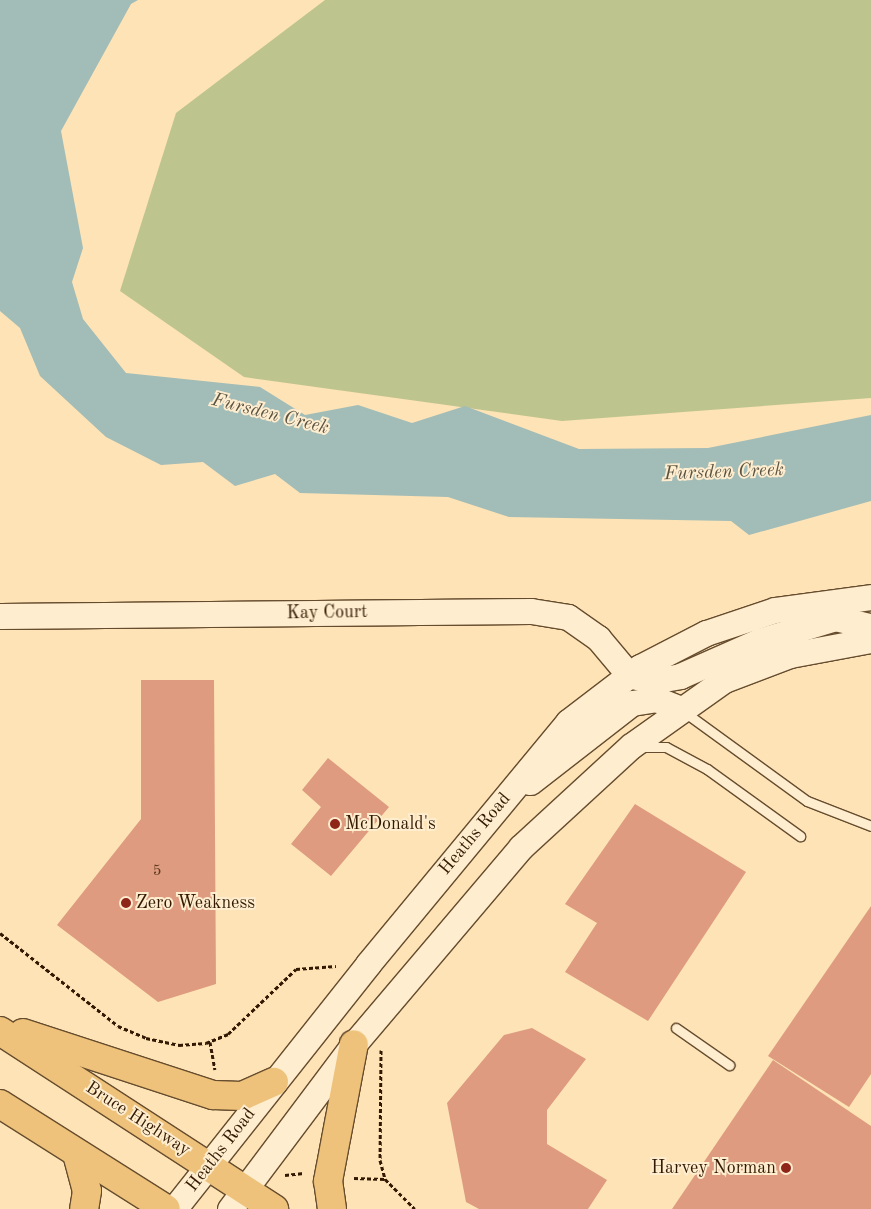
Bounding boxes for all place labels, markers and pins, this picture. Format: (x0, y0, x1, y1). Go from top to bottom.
place label: McDonald's (345, 813, 436, 835)
marker: McDonald's (329, 818, 341, 830)
place label: Zero Weakness (136, 892, 255, 914)
marker: Zero Weakness (120, 897, 132, 909)
place label: Harvey Norman (651, 1157, 776, 1179)
marker: Harvey Norman (780, 1162, 792, 1174)

